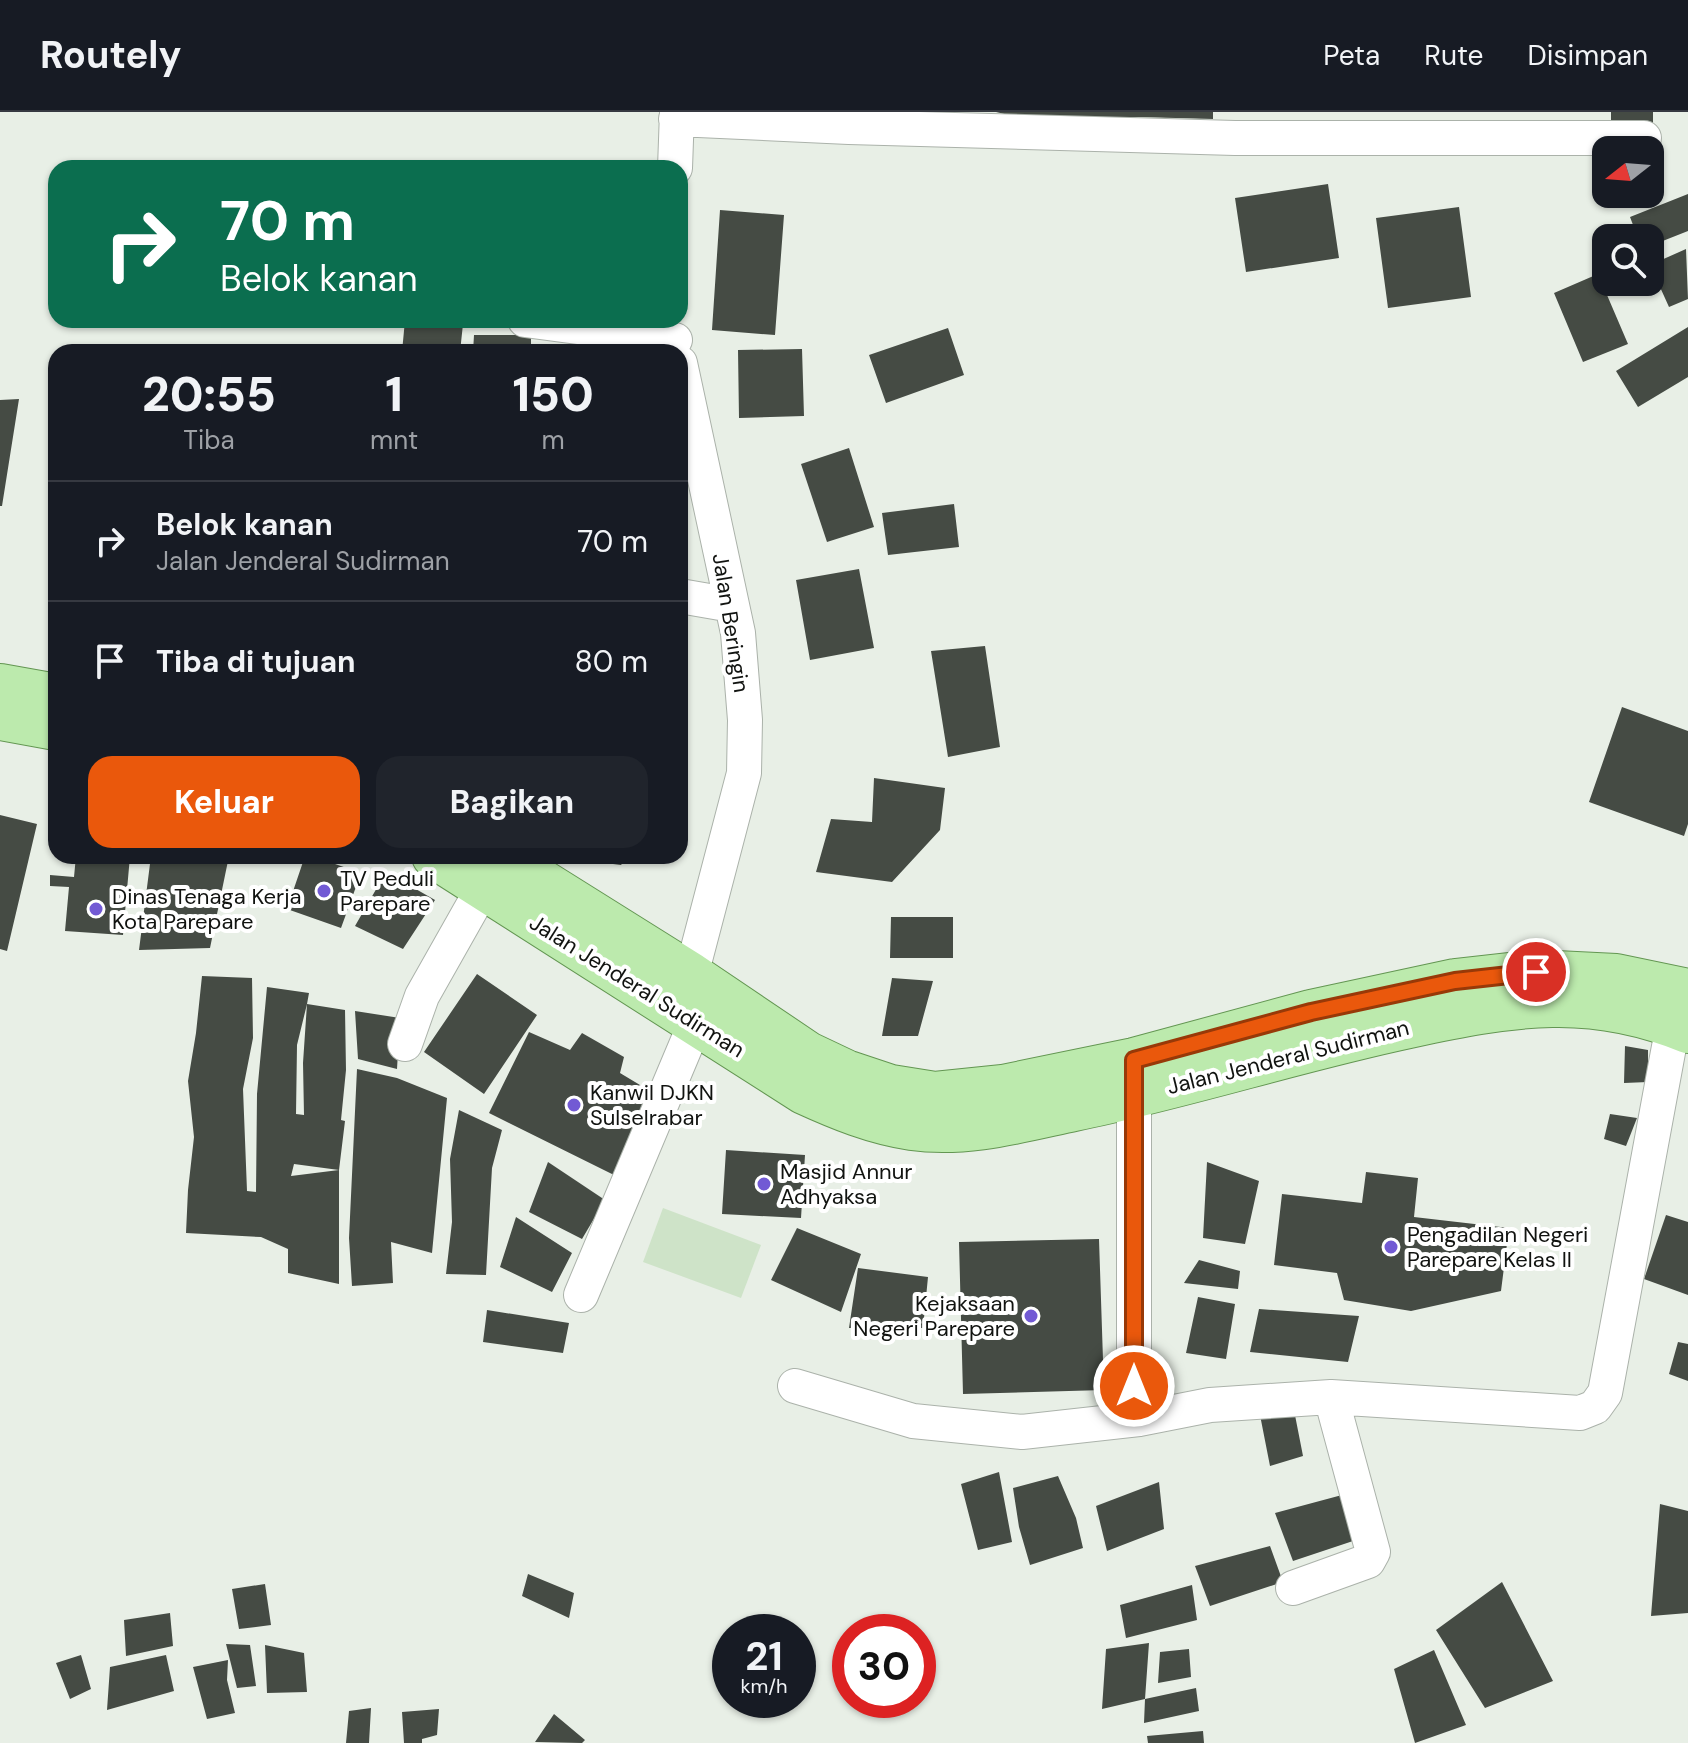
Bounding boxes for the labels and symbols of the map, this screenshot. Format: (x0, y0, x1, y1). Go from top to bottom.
north arrow (1592, 136, 1664, 208)
street label: Jalan Beringin (706, 551, 756, 695)
place label: TV Peduli Parepare (340, 864, 434, 918)
place label: Dinas Tenaga Kerja Kota Parepare (112, 882, 302, 936)
marker: TV Peduli Parepare (315, 882, 333, 900)
marker: Dinas Tenaga Kerja Kota Parepare (87, 900, 105, 918)
street label: Jalan Jenderal Sudirman (524, 908, 750, 1064)
pin (1502, 938, 1570, 1006)
street label: Jalan Jenderal Sudirman (1164, 1013, 1412, 1101)
place label: Kanwil DJKN Sulselrabar (590, 1078, 714, 1132)
marker: Kanwil DJKN Sulselrabar (565, 1096, 583, 1114)
place label: Masjid Annur Adhyaksa (780, 1157, 912, 1211)
marker: Masjid Annur Adhyaksa (755, 1175, 773, 1193)
place label: Pengadilan Negeri Parepare Kelas II (1407, 1220, 1588, 1274)
marker: Pengadilan Negeri Parepare Kelas II (1382, 1238, 1400, 1256)
place label: Kejaksaan Negeri Parepare (853, 1289, 1015, 1343)
marker: Kejaksaan Negeri Parepare (1022, 1307, 1040, 1325)
position arrow (1092, 1344, 1176, 1428)
speed limit sign: 30 (832, 1614, 936, 1718)

